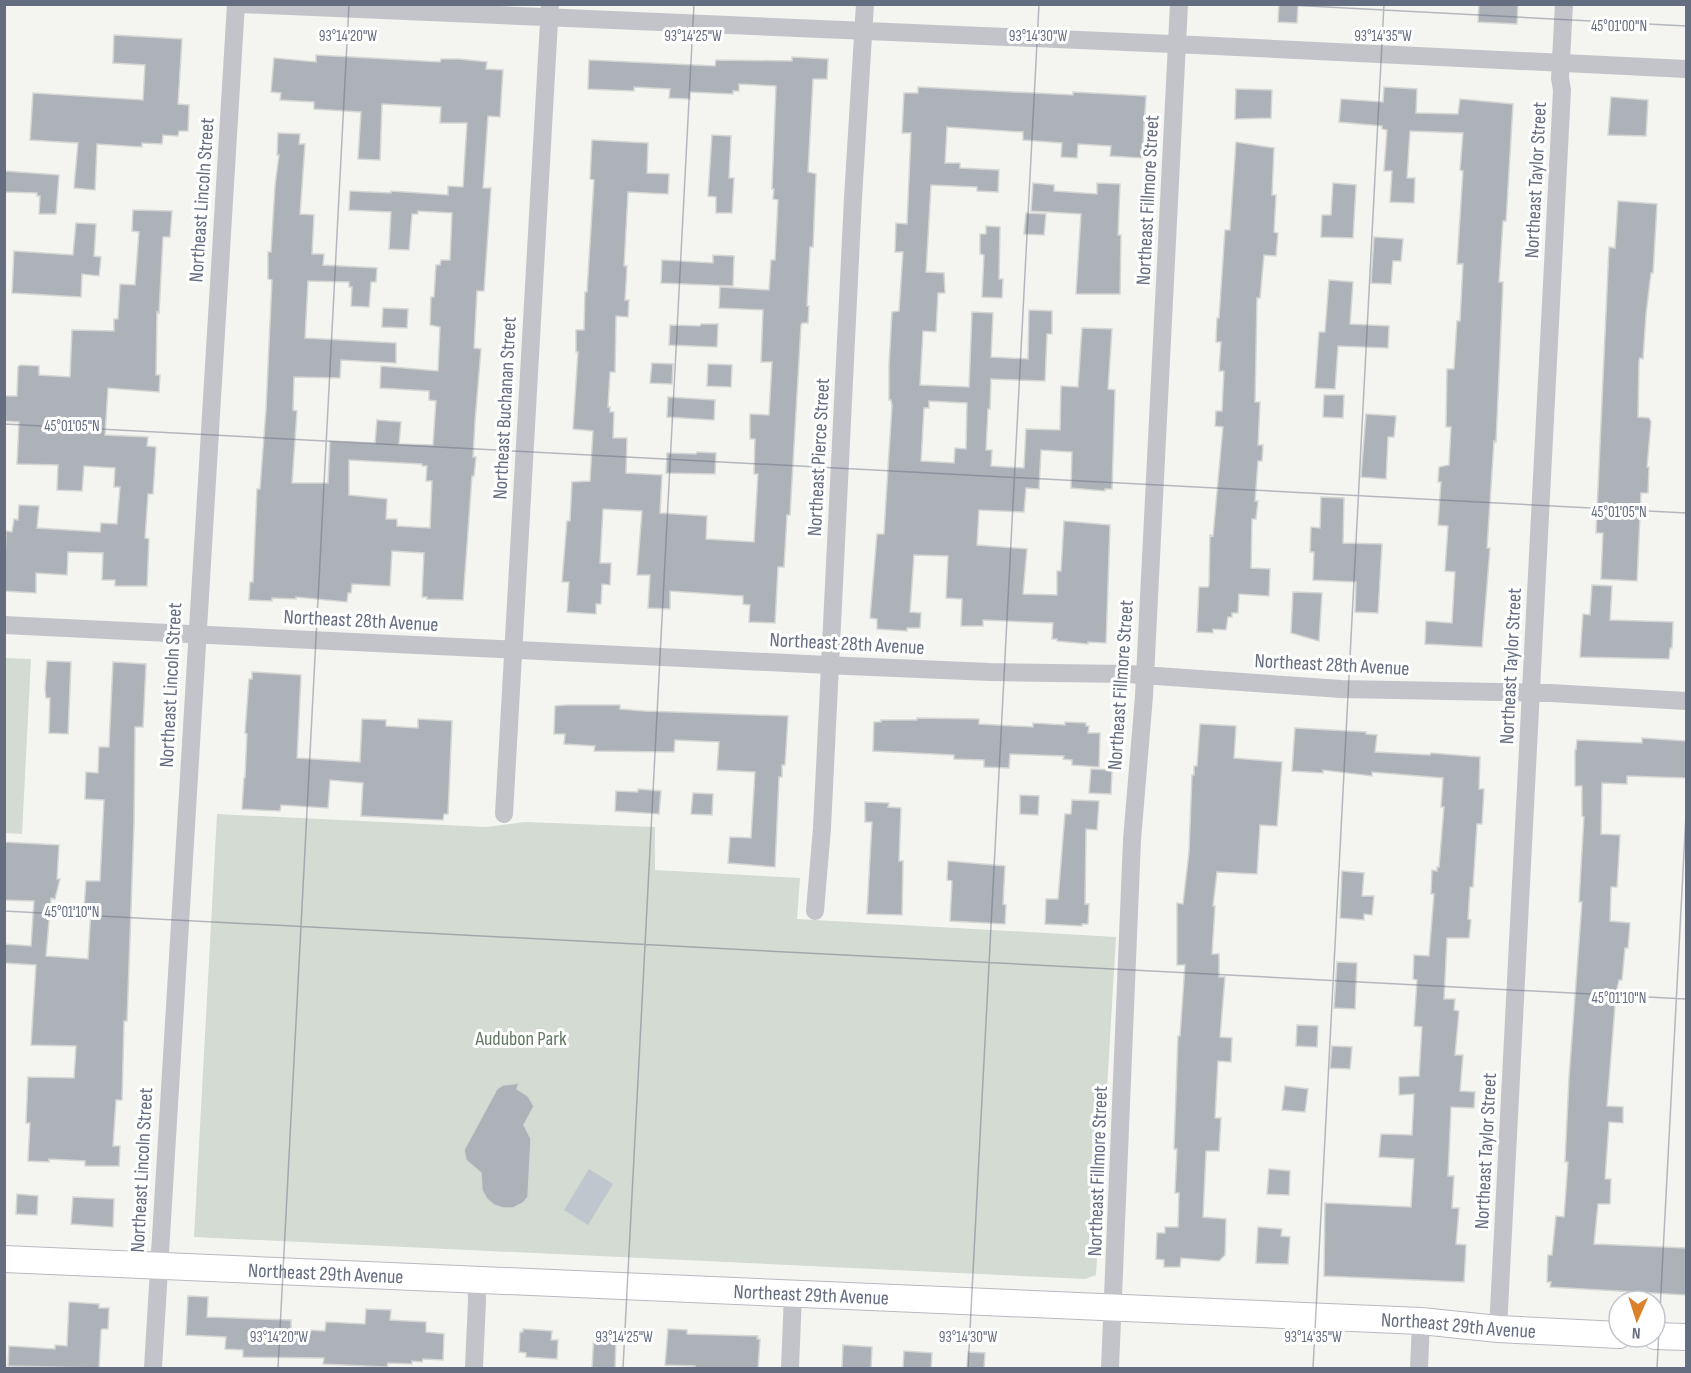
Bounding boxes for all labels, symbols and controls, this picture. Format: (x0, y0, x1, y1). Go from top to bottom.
text: 45°01'00"N (1591, 17, 1647, 36)
text: 93°14'20"W (319, 27, 377, 46)
text: 93°14'25"W (664, 27, 722, 46)
text: 93°14'30"W (1009, 27, 1067, 46)
text: 93°14'35"W (1354, 27, 1412, 46)
street label: Northeast Taylor Street (1520, 101, 1552, 259)
street label: Northeast Fillmore Street (1132, 114, 1164, 286)
street label: Northeast Lincoln Street (184, 117, 220, 283)
street label: Northeast Buchanan Street (488, 316, 522, 500)
street label: Northeast Pierce Street (803, 377, 835, 537)
text: 45°01'05"N (44, 417, 100, 436)
text: 45°01'05"N (1591, 503, 1647, 522)
street label: Northeast Taylor Street (1495, 587, 1527, 745)
street label: Northeast Fillmore Street (1103, 599, 1139, 771)
street label: Northeast Lincoln Street (155, 602, 187, 768)
street label: Northeast 28th Avenue (283, 605, 439, 637)
street label: Northeast 28th Avenue (769, 628, 925, 660)
street label: Northeast 28th Avenue (1254, 649, 1410, 681)
text: 45°01'10"N (45, 903, 99, 922)
text: 45°01'10"N (1592, 989, 1646, 1008)
park label: Audubon Park (474, 1027, 567, 1051)
street label: Northeast Taylor Street (1470, 1072, 1502, 1230)
street label: Northeast Fillmore Street (1083, 1085, 1113, 1257)
street label: Northeast Lincoln Street (126, 1087, 158, 1253)
street label: Northeast 29th Avenue (247, 1259, 404, 1289)
street label: Northeast 29th Avenue (733, 1280, 889, 1311)
north arrow (1607, 1289, 1667, 1349)
street label: Northeast 29th Avenue (1380, 1308, 1536, 1344)
text: N (1632, 1323, 1641, 1342)
text: 93°14'20"W (250, 1328, 308, 1347)
text: 93°14'25"W (595, 1328, 653, 1347)
text: 93°14'30"W (939, 1328, 997, 1347)
text: 93°14'35"W (1284, 1328, 1342, 1347)

